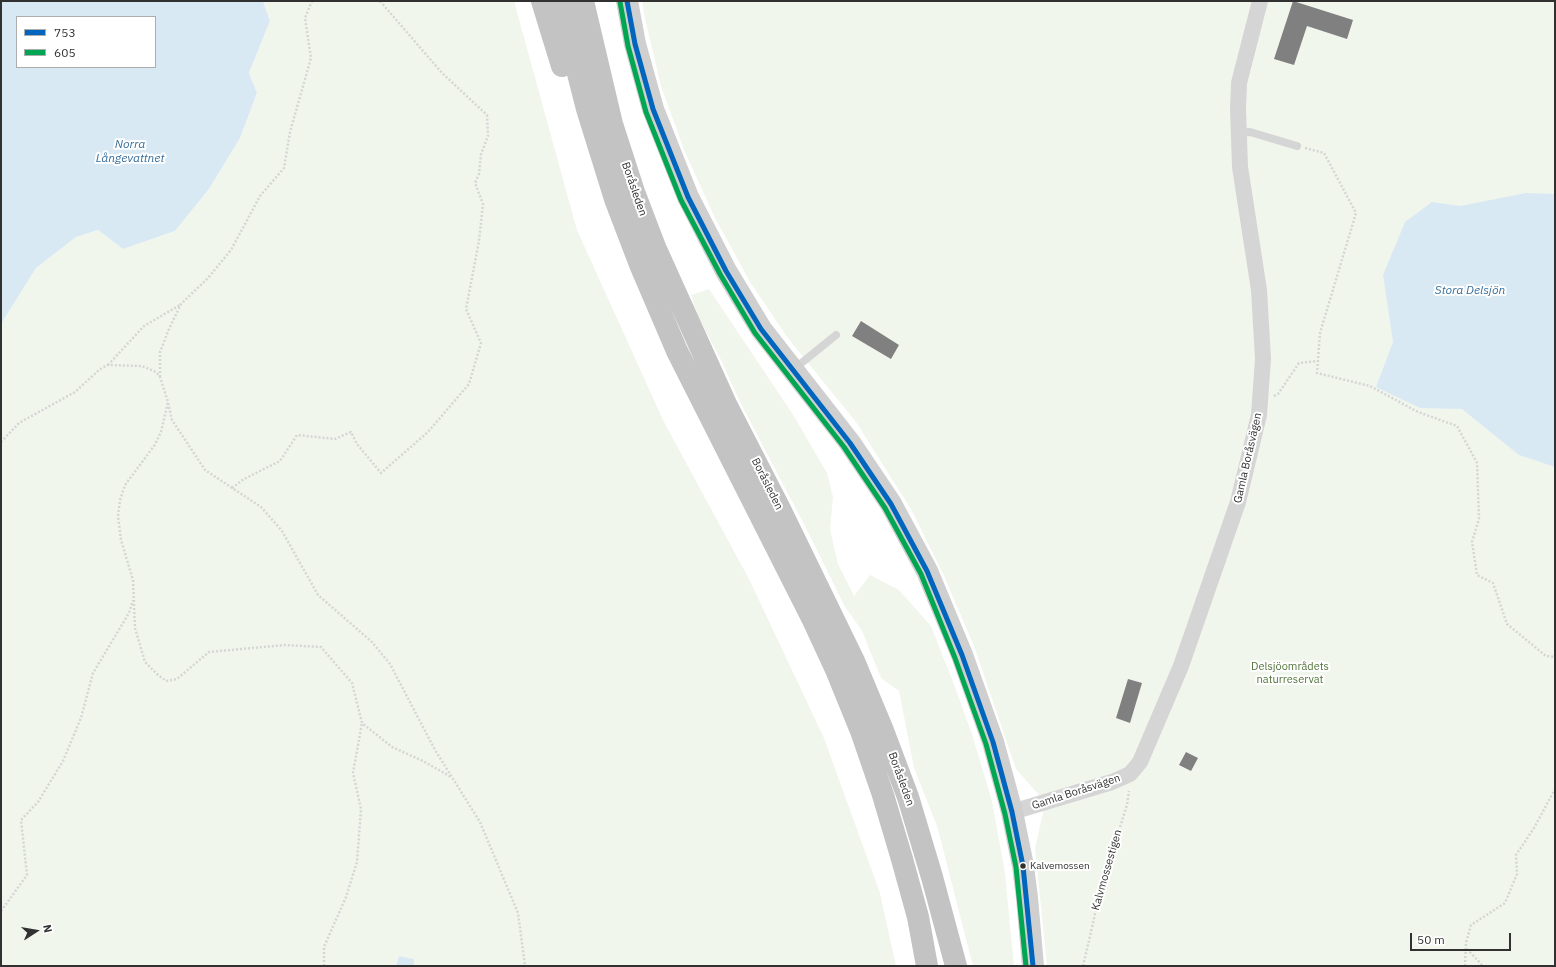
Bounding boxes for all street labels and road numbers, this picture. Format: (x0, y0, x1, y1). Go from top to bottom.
street label: Boråsleden (619, 160, 649, 218)
street label: Gamla Boråsvägen (1231, 412, 1265, 504)
street label: Boråsleden (748, 456, 786, 512)
street label: Boråsleden (885, 750, 917, 808)
street label: Gamla Boråsvägen (1030, 771, 1122, 813)
street label: Kalvmossestigen (1089, 828, 1125, 912)

